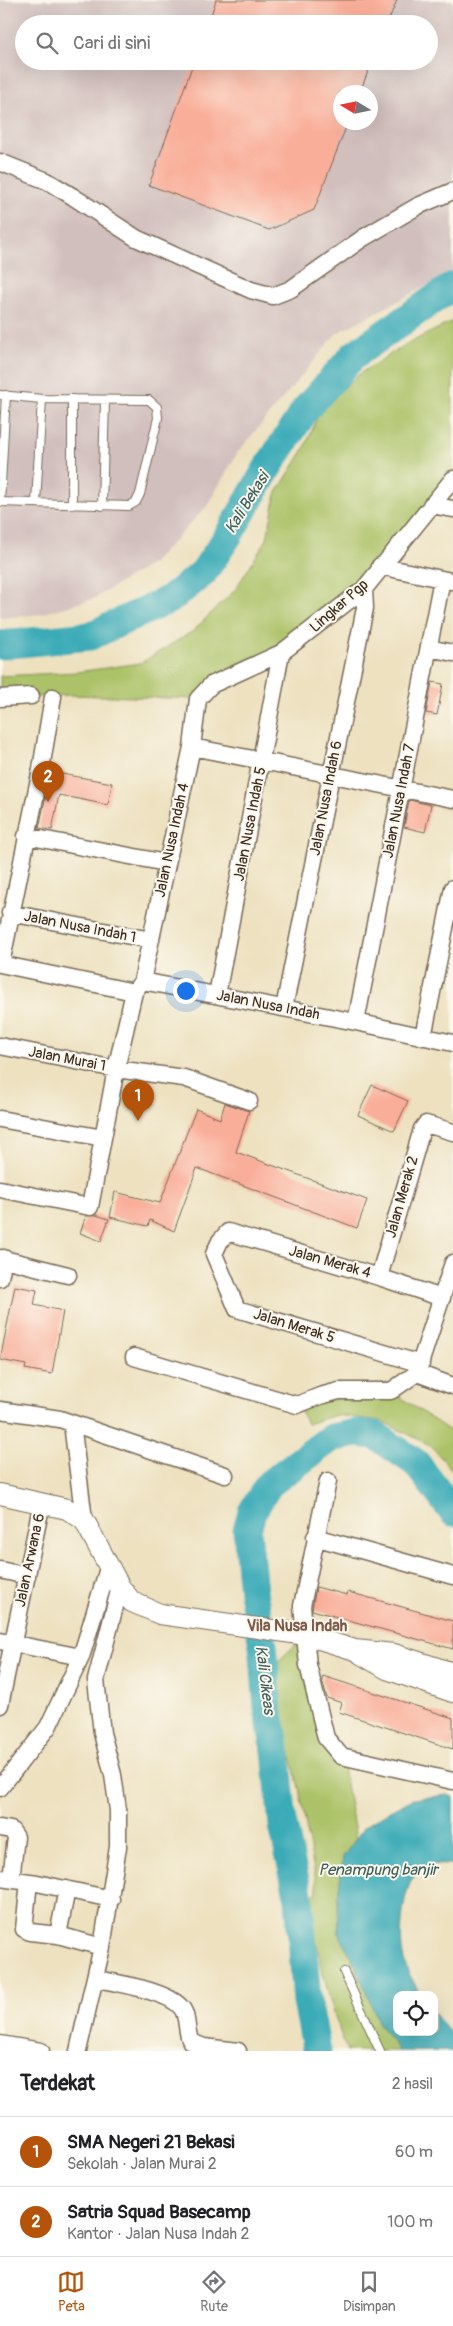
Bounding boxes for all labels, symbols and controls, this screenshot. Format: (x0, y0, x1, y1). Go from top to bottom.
search box (15, 15, 438, 70)
icon: search (33, 29, 61, 57)
text: Cari di sini (73, 31, 150, 55)
north arrow (333, 85, 378, 130)
water label: Kali Bekasi (220, 467, 275, 537)
street label: Lingkar Pgp (306, 575, 372, 637)
street label: Jalan Nusa Indah 6 (306, 739, 346, 857)
street label: Jalan Nusa Indah 7 (379, 742, 419, 860)
pin: 2 (32, 761, 64, 802)
street label: Jalan Nusa Indah 5 (230, 765, 270, 883)
street label: Jalan Nusa Indah 4 (151, 781, 193, 899)
street label: Jalan Nusa Indah 1 (22, 907, 138, 947)
your location (173, 978, 199, 1004)
street label: Jalan Nusa Indah (215, 986, 321, 1024)
street label: Jalan Murai 1 (27, 1042, 107, 1076)
pin: 1 (122, 1080, 154, 1121)
street label: Jalan Merak 2 (381, 1154, 423, 1240)
street label: Jalan Merak 4 (287, 1241, 374, 1283)
street label: Jalan Merak 5 (251, 1305, 337, 1347)
street label: Jalan Arwana 6 (11, 1511, 49, 1609)
district label: Vila Nusa Indah (247, 1616, 348, 1636)
water label: Kali Cikeas (251, 1644, 279, 1717)
water label: Penampung banjir (318, 1860, 440, 1880)
map controls (393, 1991, 438, 2036)
button: locate (393, 1991, 438, 2036)
text: Terdekat (20, 2070, 95, 2097)
text: 2 hasil (392, 2074, 433, 2094)
text: SMA Negeri 21 Bekasi (67, 2130, 235, 2154)
text: 1 (33, 2142, 39, 2162)
text: 60 m (395, 2142, 433, 2162)
text: Sekolah · Jalan Murai 2 (67, 2154, 217, 2174)
text: Satria Squad Basecamp (67, 2200, 251, 2224)
text: 2 (32, 2212, 40, 2232)
text: 100 m (387, 2212, 433, 2232)
text: Kantor · Jalan Nusa Indah 2 (67, 2224, 249, 2244)
tab: Peta (57, 2268, 85, 2315)
tab: Rute (200, 2268, 228, 2315)
tab: Disimpan (343, 2268, 396, 2315)

